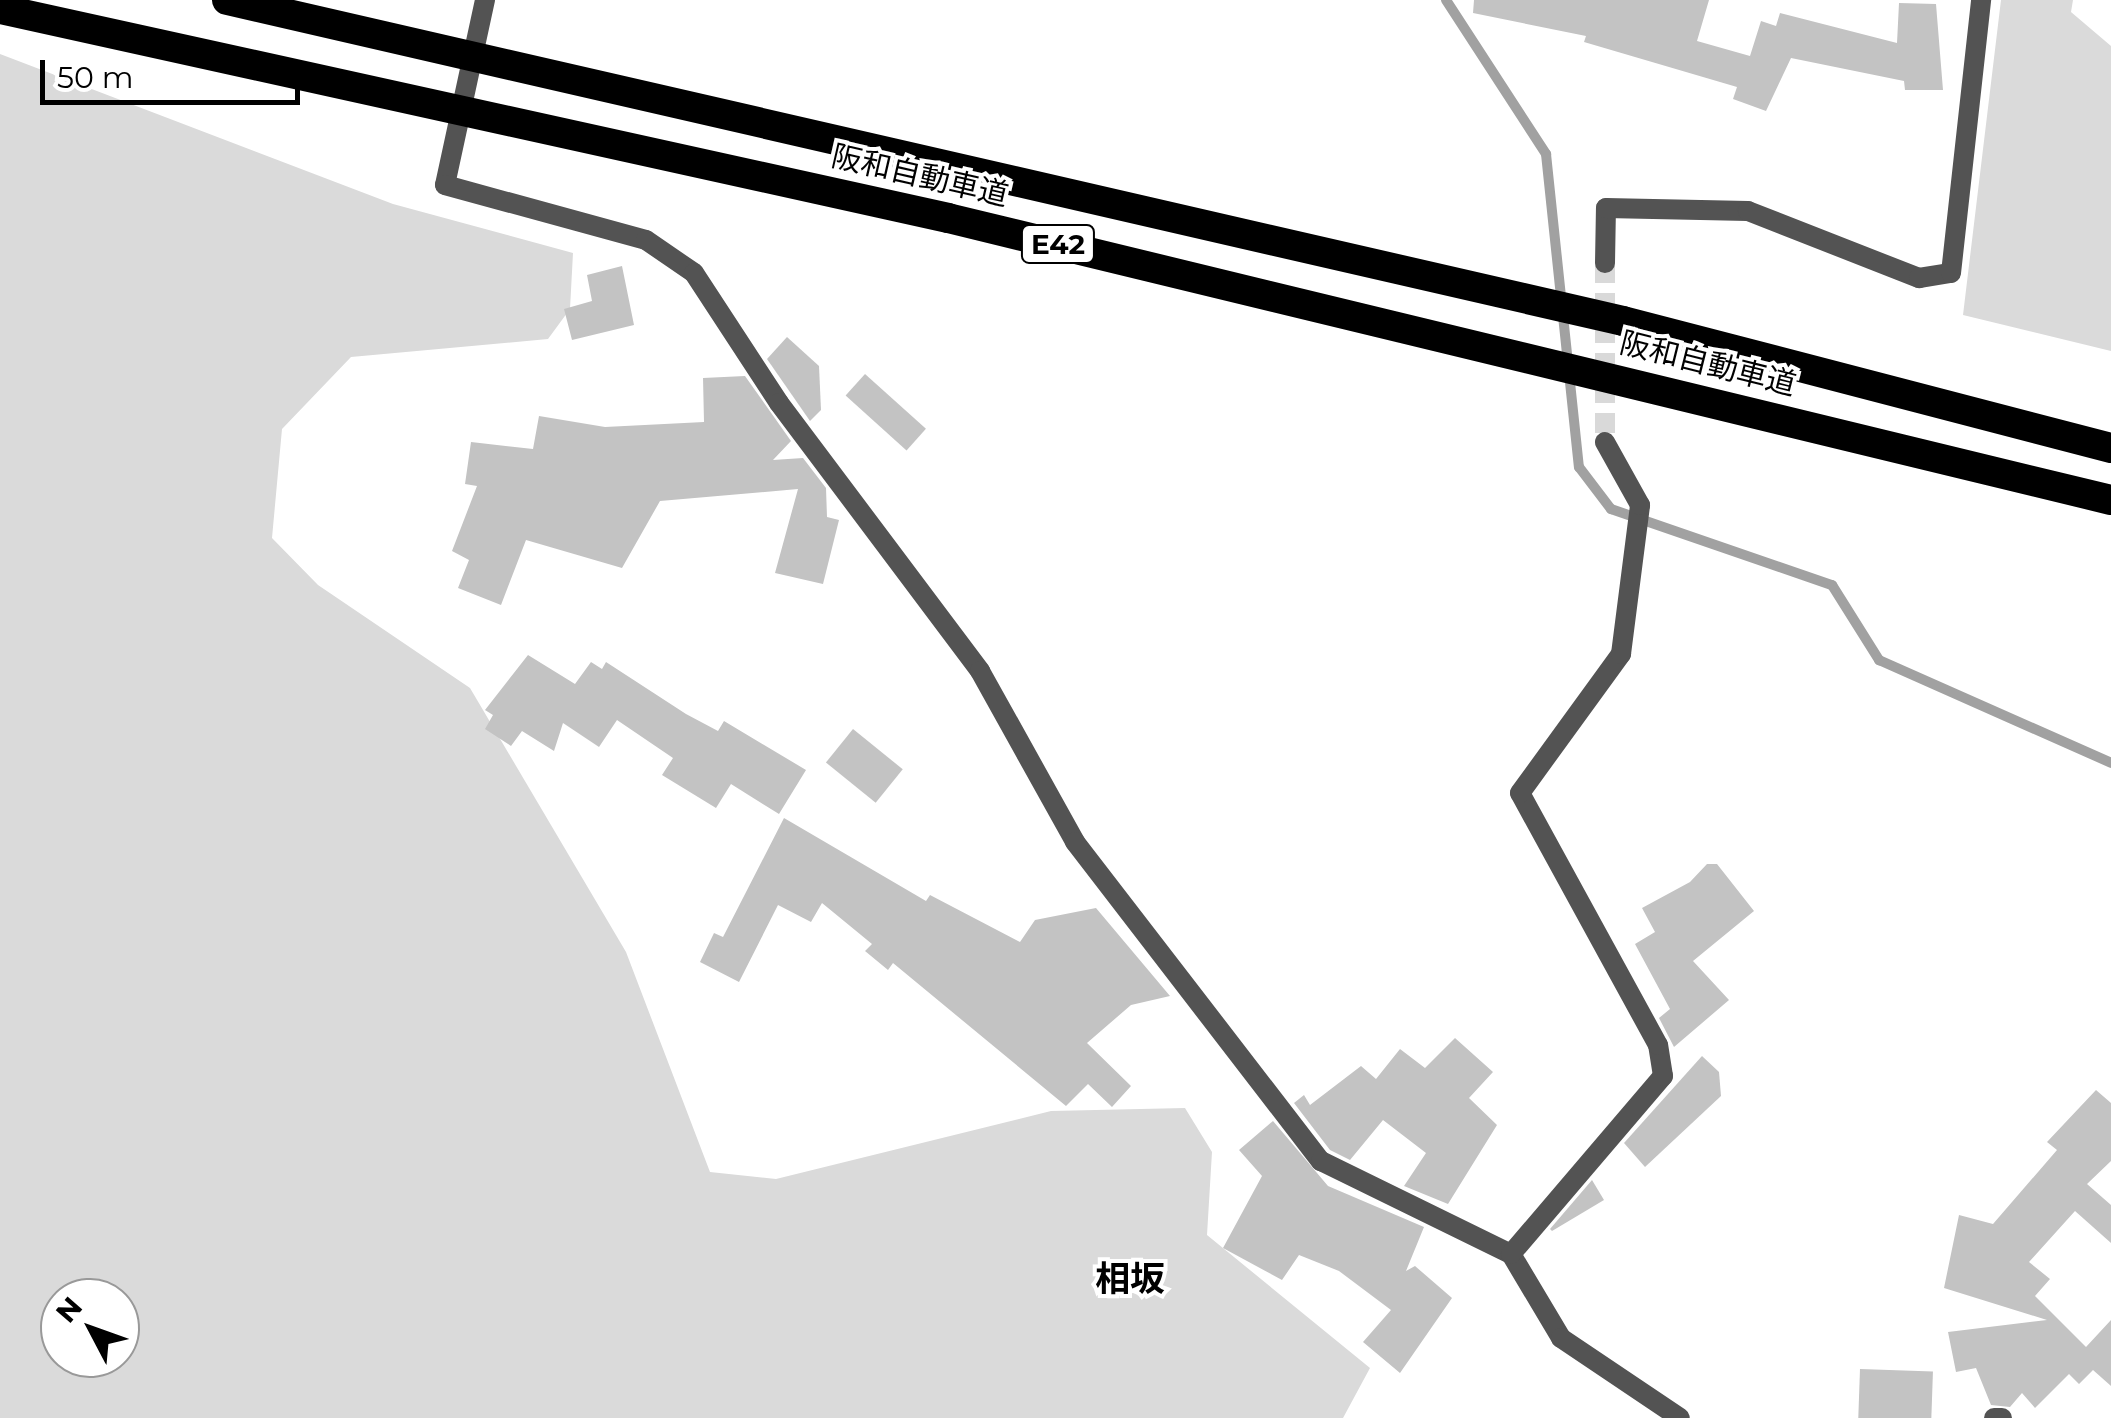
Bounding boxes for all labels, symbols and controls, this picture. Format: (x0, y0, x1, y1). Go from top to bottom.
scale bar (45, 40, 305, 102)
text: 50 m (57, 59, 134, 96)
street label: 阪和自動車道 (828, 138, 1012, 214)
road number: E42 (1020, 221, 1096, 267)
street label: 阪和自動車道 (1616, 325, 1800, 403)
district label: 相坂 (1095, 1258, 1165, 1300)
north arrow (40, 1278, 140, 1378)
text: N (49, 1290, 89, 1329)

